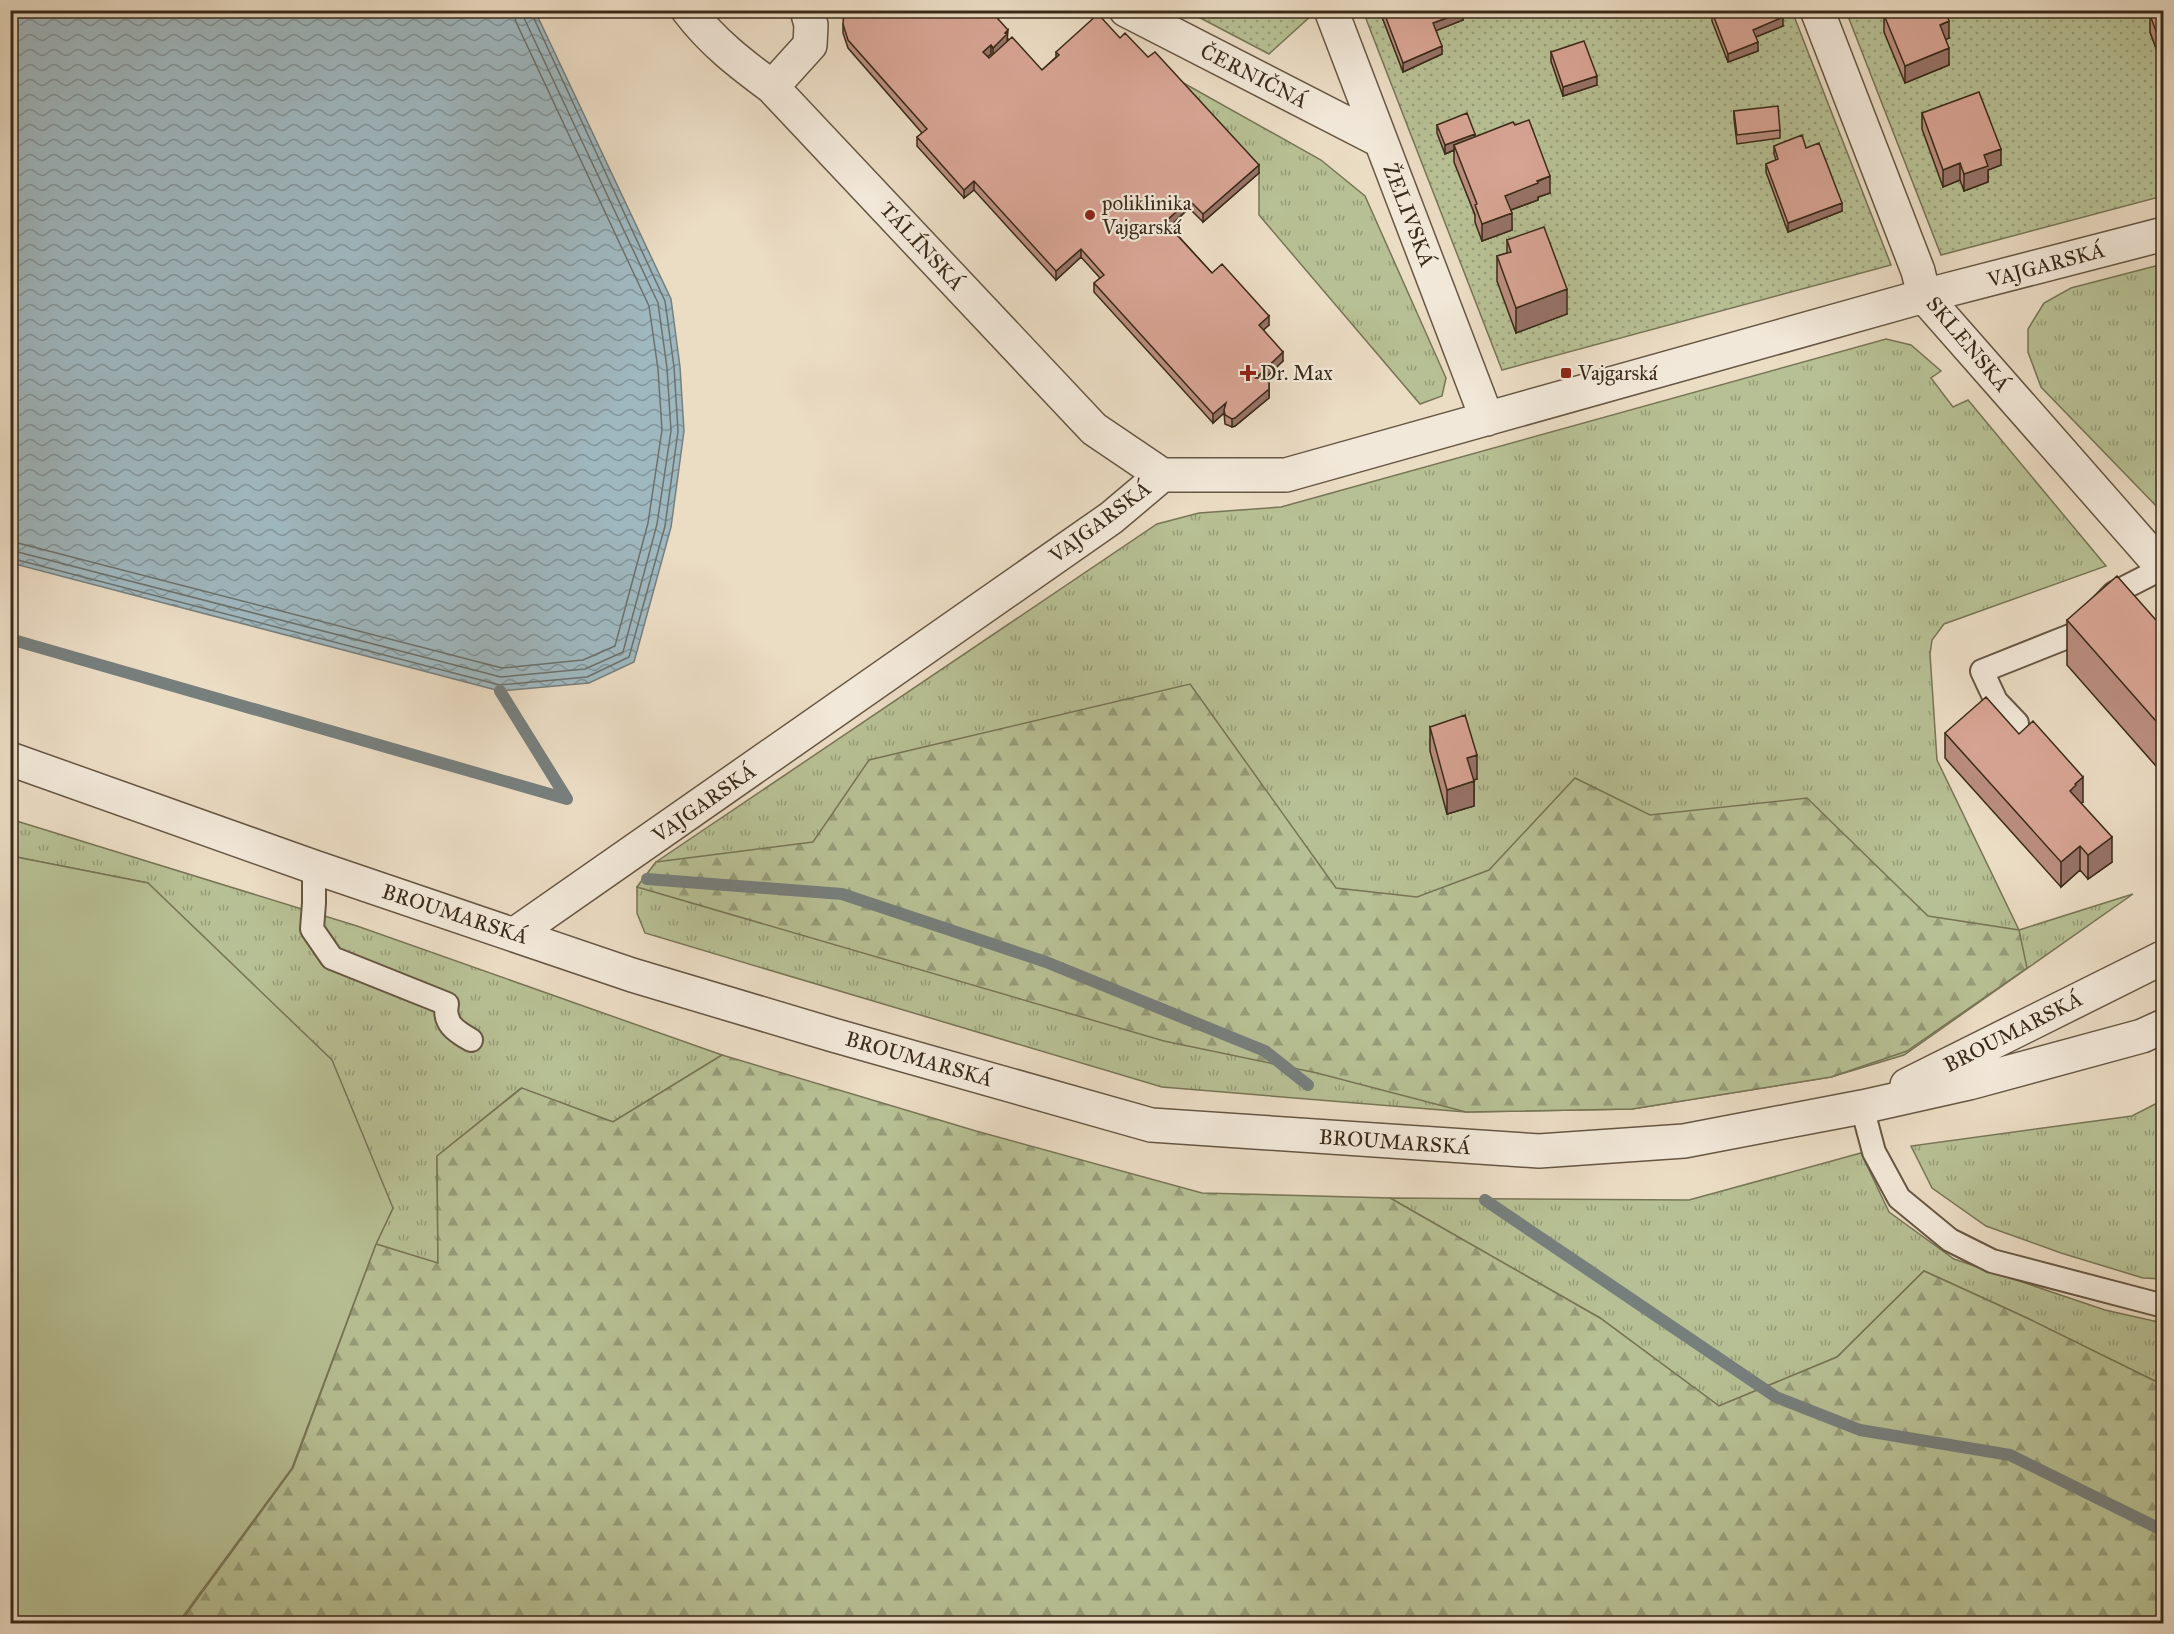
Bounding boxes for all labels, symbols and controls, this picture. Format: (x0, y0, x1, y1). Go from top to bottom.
street label: ČERNIČNÁ (1196, 38, 1312, 114)
street label: ŽELIVSKÁ (1377, 159, 1441, 270)
place label: poliklinika Vajgarská (1101, 190, 1192, 240)
street label: TÁLÍNSKÁ (874, 196, 970, 296)
marker: poliklinika Vajgarská (1083, 208, 1097, 222)
street label: VAJGARSKÁ (1984, 237, 2108, 293)
street label: SKLENSKÁ (1921, 291, 2015, 397)
place label: Dr. Max (1260, 360, 1333, 386)
place label: Vajgarská (1577, 360, 1658, 386)
marker: Dr. Max (1241, 366, 1255, 380)
marker: Vajgarská (1559, 366, 1573, 380)
street label: VAJGARSKÁ (1043, 475, 1156, 569)
street label: VAJGARSKÁ (646, 758, 761, 849)
street label: BROUMARSKÁ (379, 878, 531, 950)
street label: BROUMARSKÁ (1939, 986, 2087, 1078)
street label: BROUMARSKÁ (842, 1026, 996, 1092)
street label: BROUMARSKÁ (1318, 1124, 1472, 1160)

